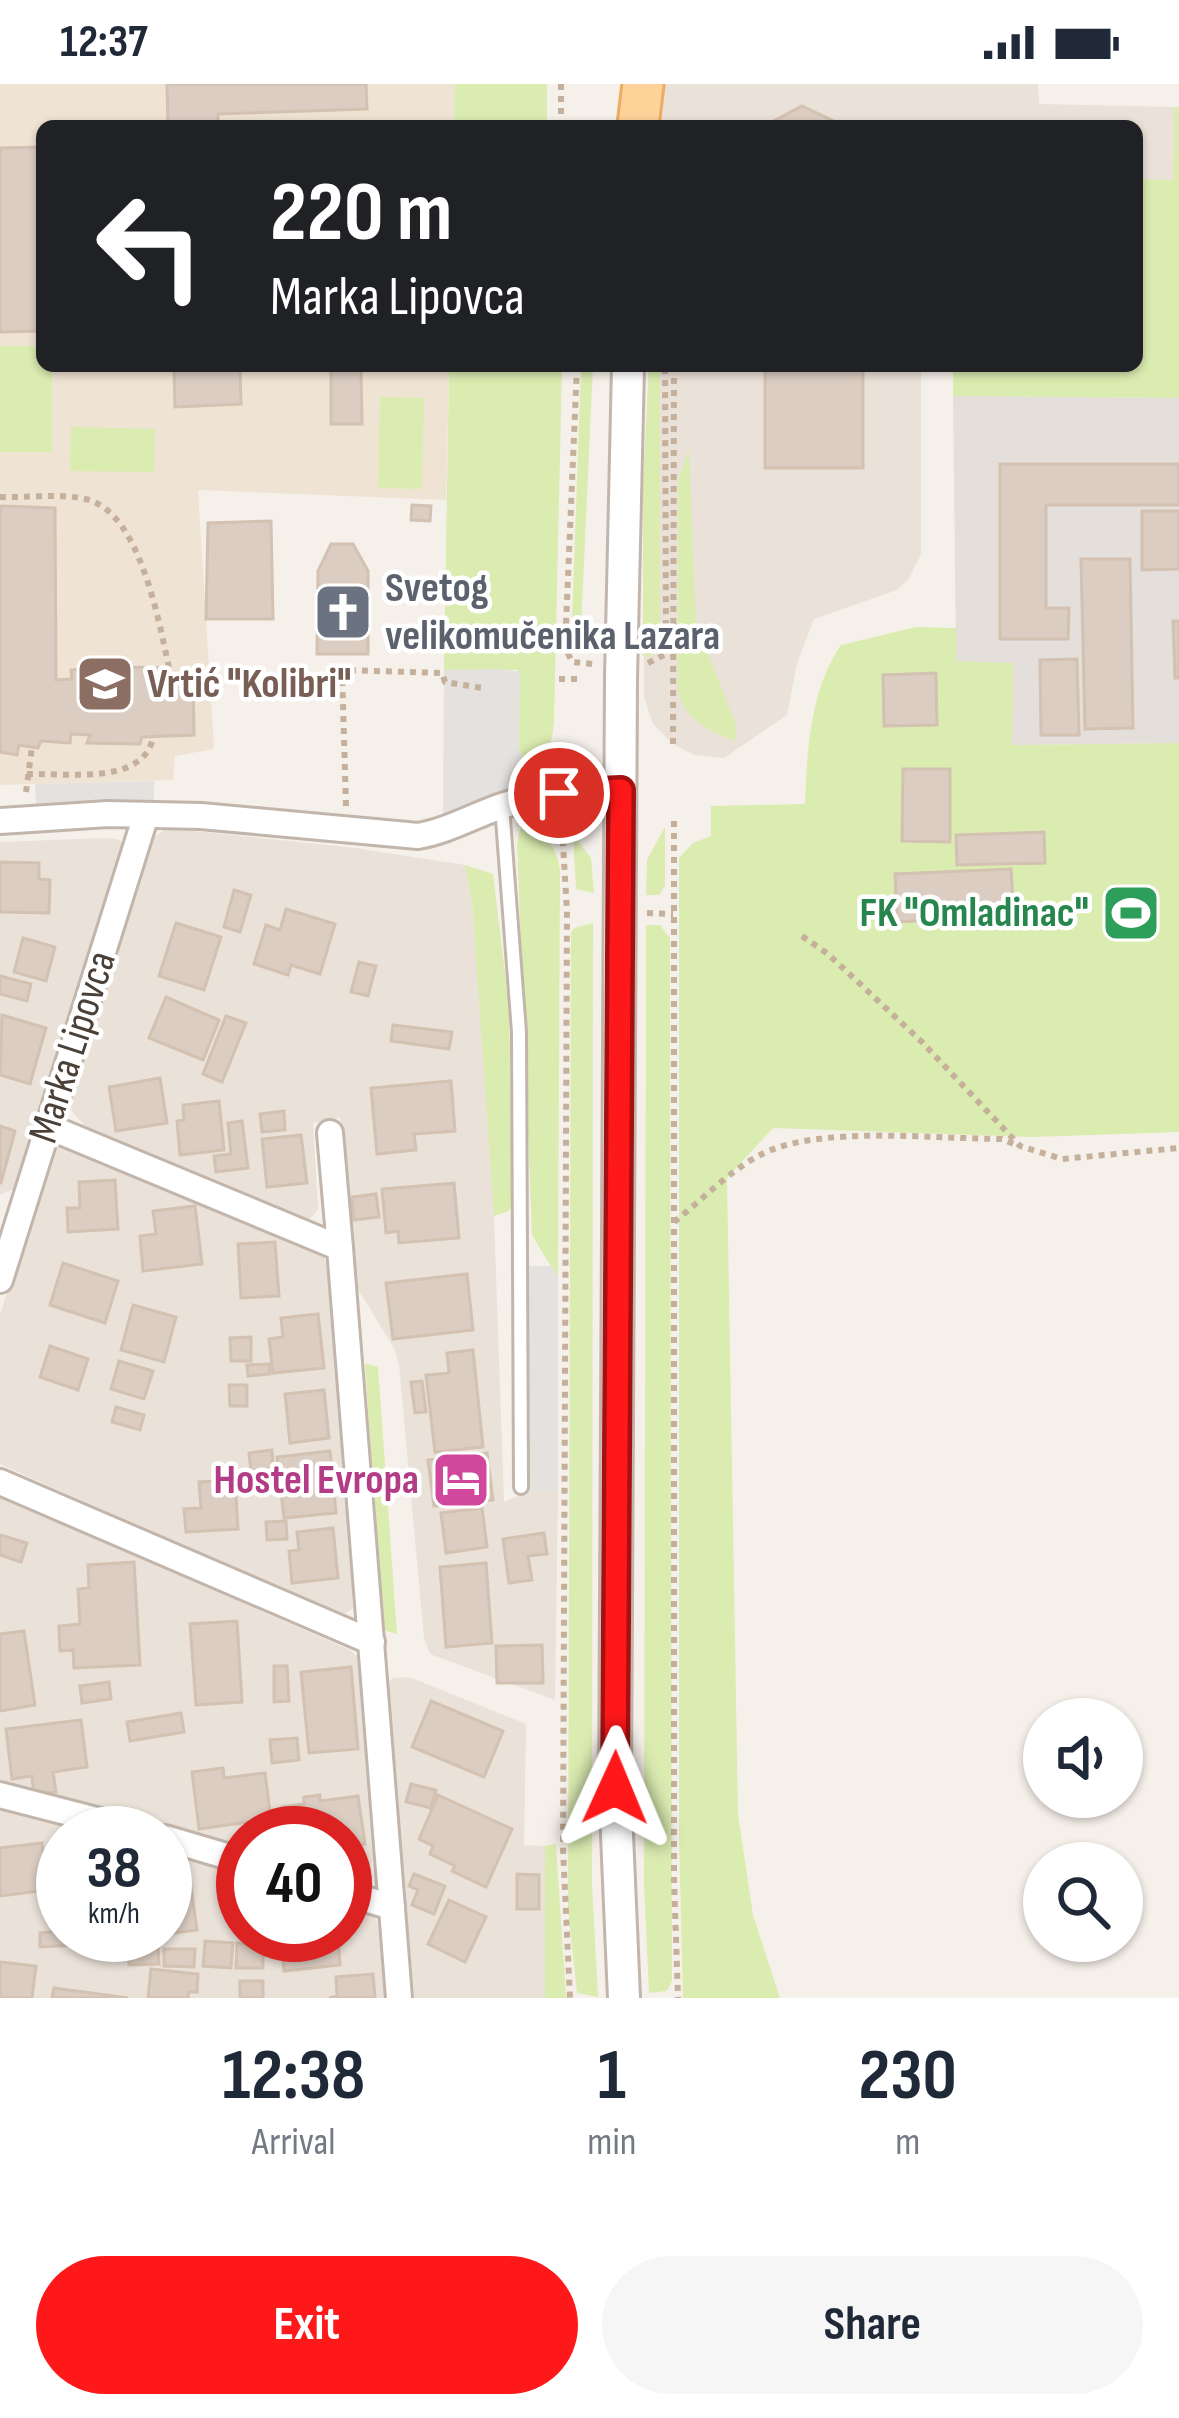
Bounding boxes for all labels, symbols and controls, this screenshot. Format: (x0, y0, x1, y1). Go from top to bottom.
text: 12:37 (60, 15, 148, 70)
text: 220 m (270, 163, 452, 264)
icon: left (72, 168, 228, 324)
text: Marka Lipovca (270, 265, 525, 330)
place label: Svetog velikomučenika Lazara (385, 563, 720, 662)
church icon: Svetog velikomučenika Lazara (312, 581, 374, 643)
school or university icon: Vrtić "Kolibri" (74, 653, 136, 715)
place label: Vrtić "Kolibri" (147, 659, 351, 710)
pin (508, 742, 610, 844)
icon: arrive (526, 760, 592, 826)
sports icon: FK "Omladinac" (1100, 882, 1162, 944)
place label: FK "Omladinac" (859, 888, 1089, 939)
street label: Marka Lipovca (18, 945, 128, 1149)
hotel icon: Hostel Evropa (430, 1449, 492, 1511)
place label: Hostel Evropa (214, 1455, 419, 1506)
map controls (1023, 1698, 1143, 1962)
button: sound (1023, 1698, 1143, 1818)
position arrow (552, 1725, 678, 1851)
speed limit sign: 40 (216, 1806, 372, 1962)
text: 38 (86, 1833, 142, 1905)
button: search (1023, 1842, 1143, 1962)
text: km/h (88, 1896, 140, 1932)
text: 12:38 (222, 2033, 365, 2120)
text: 1 (598, 2033, 626, 2120)
text: 230 (859, 2033, 957, 2120)
text: Arrival (252, 2119, 336, 2166)
text: min (587, 2119, 636, 2166)
text: m (895, 2119, 920, 2166)
button: Exit (36, 2256, 578, 2394)
button: Share (602, 2256, 1143, 2394)

